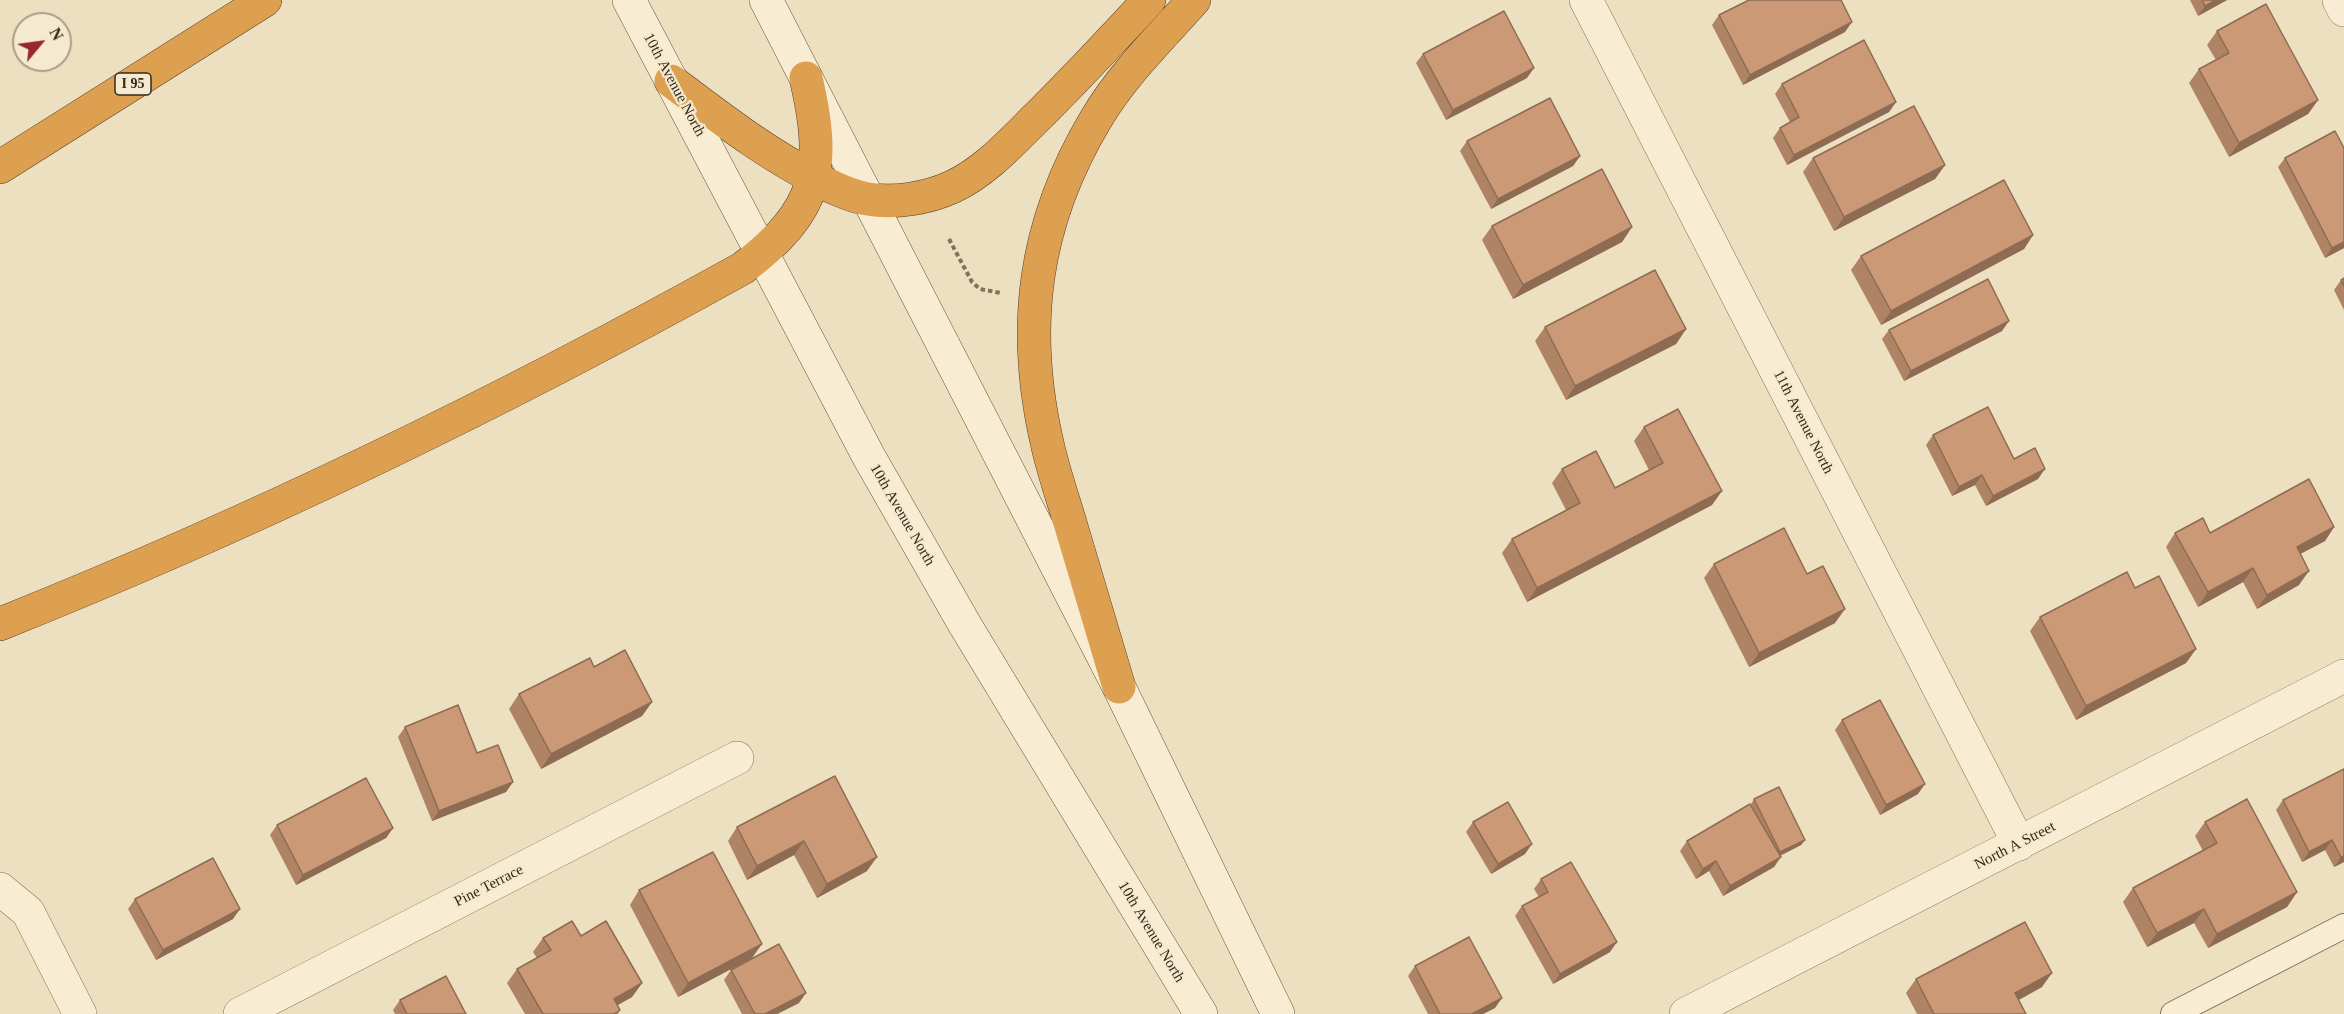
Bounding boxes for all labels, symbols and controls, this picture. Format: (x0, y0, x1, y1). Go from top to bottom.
north arrow (12, 12, 72, 72)
text: N (46, 25, 67, 43)
street label: 10th Avenue North (639, 30, 709, 140)
road number: I 95 (115, 73, 151, 95)
street label: 11th Avenue North (1769, 367, 1837, 477)
street label: 10th Avenue North (866, 461, 938, 569)
street label: North A Street (1972, 818, 2058, 874)
street label: Pine Terrace (451, 861, 527, 911)
street label: 10th Avenue North (1114, 878, 1188, 986)

